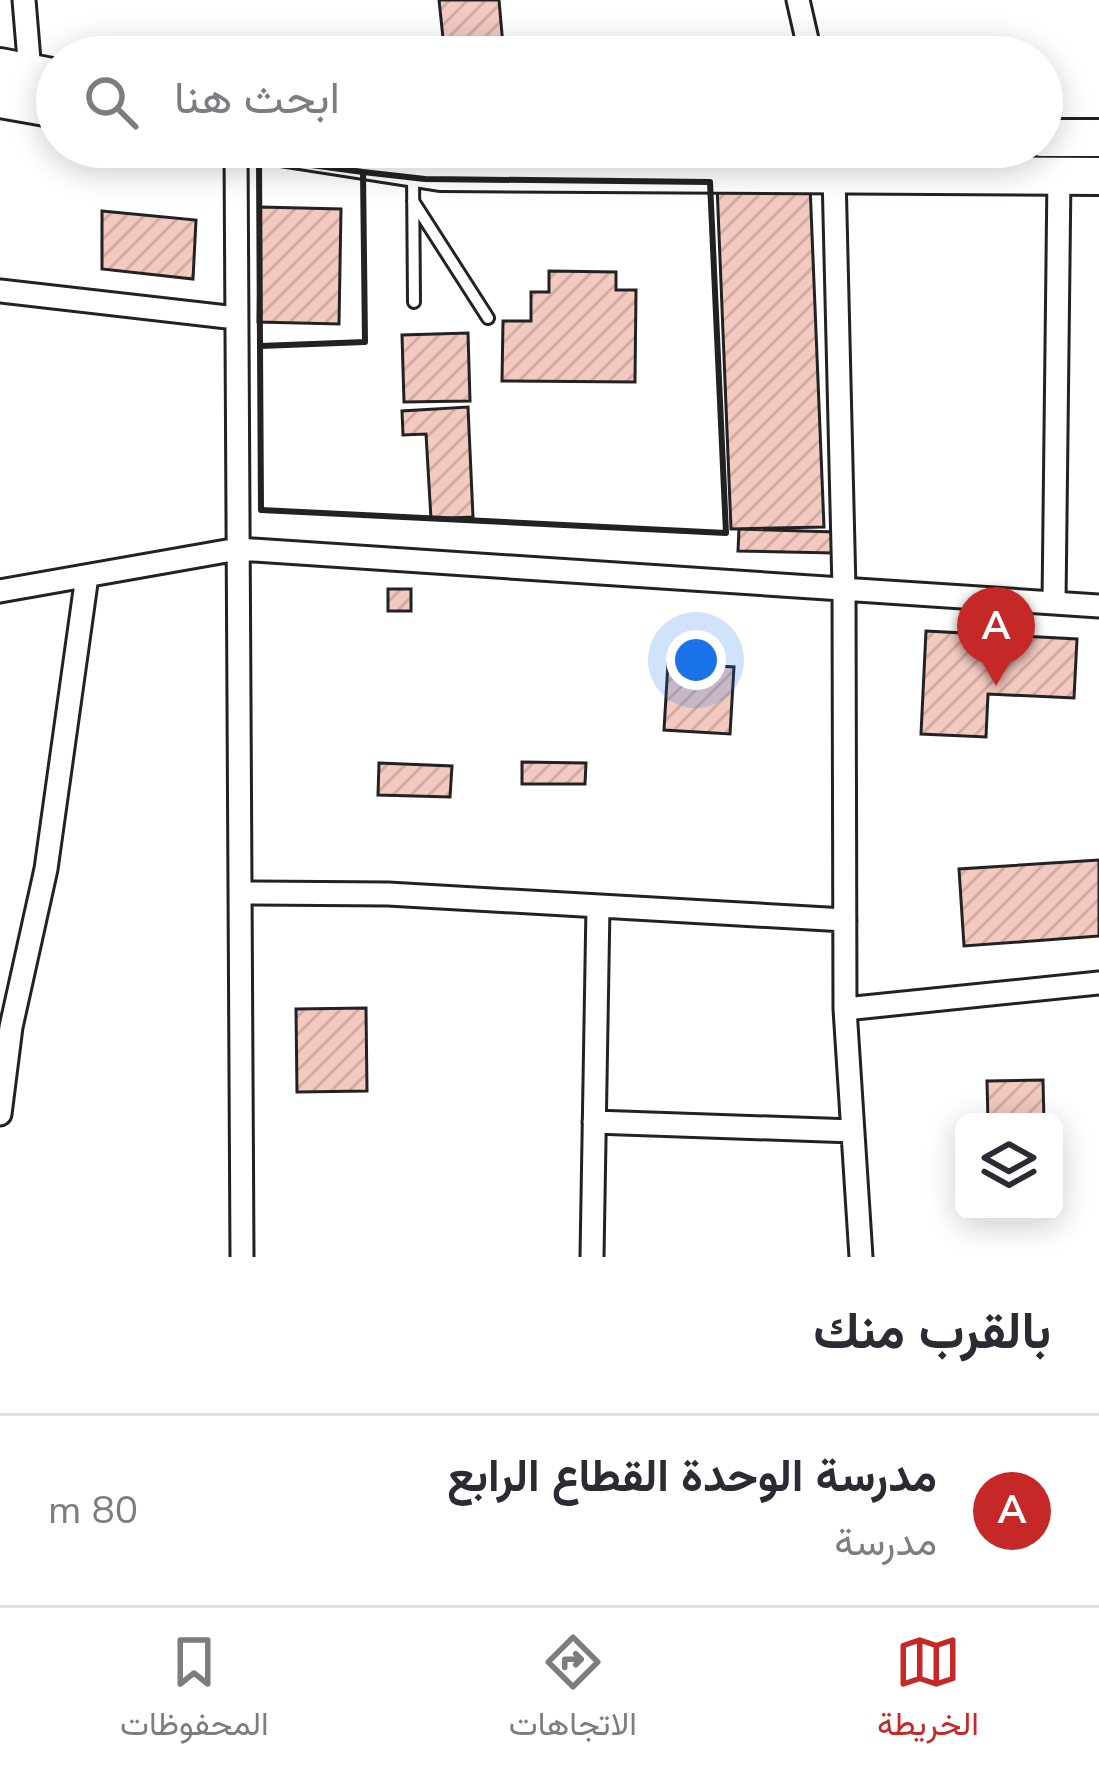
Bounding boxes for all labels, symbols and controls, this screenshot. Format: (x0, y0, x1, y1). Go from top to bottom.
search box (36, 36, 1063, 168)
text: ابحث هنا (174, 68, 340, 129)
icon: search (78, 69, 144, 135)
pin: A (957, 587, 1035, 686)
your location (666, 630, 726, 690)
map controls (955, 1113, 1063, 1221)
button: layers (955, 1113, 1063, 1221)
text: بالقرب منك (813, 1296, 1051, 1366)
text: مدرسة الوحدة القطاع الرابع (447, 1446, 937, 1507)
text: 80 m (48, 1484, 138, 1537)
text: A (997, 1484, 1027, 1537)
text: مدرسة (834, 1516, 937, 1569)
tab: المحفوظات (120, 1629, 269, 1753)
tab: الاتجاهات (509, 1629, 637, 1753)
tab: الخريطة (877, 1629, 979, 1753)

